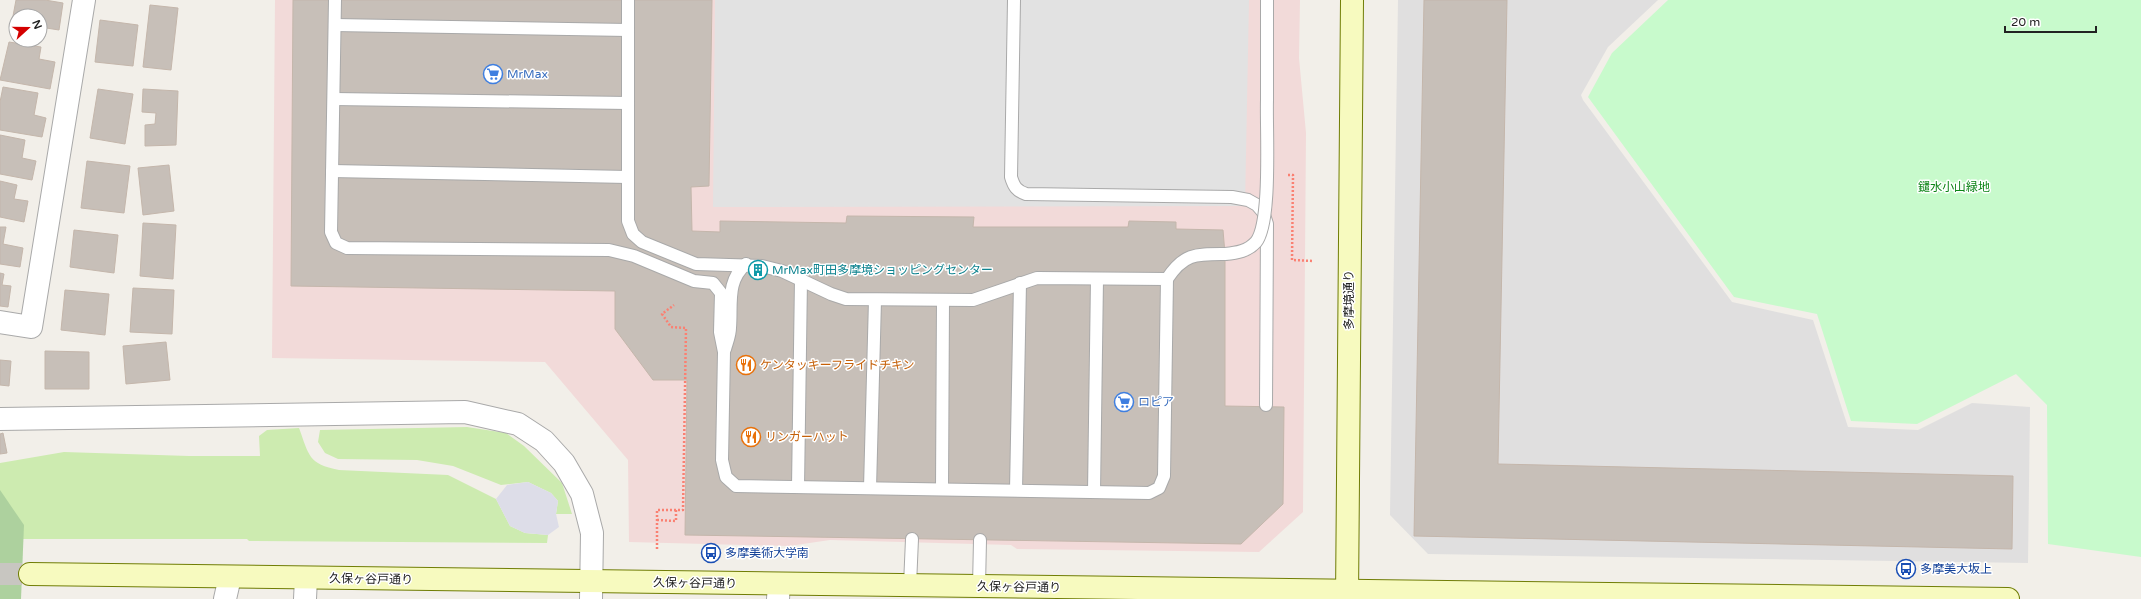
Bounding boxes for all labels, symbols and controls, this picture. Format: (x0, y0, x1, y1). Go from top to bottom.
north arrow (8, 8, 48, 48)
scale bar (2005, 8, 2096, 34)
text: 20 m (2011, 15, 2040, 29)
text: N (29, 18, 45, 31)
supermarket icon: MrMax (482, 63, 504, 85)
place label: MrMax (507, 67, 548, 81)
park label: 鑓水小山緑地 (1918, 180, 1990, 194)
building icon: MrMax町田多摩境ショッピングセンター (747, 259, 769, 281)
place label: MrMax町田多摩境ショッピングセンター (772, 263, 993, 277)
street label: 多摩境通り (1342, 270, 1356, 330)
restaurant icon: ケンタッキーフライドチキン (735, 354, 757, 376)
place label: ケンタッキーフライドチキン (760, 358, 915, 372)
supermarket icon: ロピア (1113, 391, 1135, 413)
place label: ロピア (1138, 395, 1174, 409)
restaurant icon: リンガーハット (740, 426, 762, 448)
place label: リンガーハット (765, 430, 849, 444)
bus stop icon: 多摩美術大学南 (700, 542, 722, 564)
place label: 多摩美術大学南 (725, 546, 809, 560)
bus stop icon: 多摩美大坂上 (1895, 558, 1917, 580)
place label: 多摩美大坂上 (1920, 562, 1992, 576)
street label: 久保ヶ谷戸通り (329, 571, 413, 587)
street label: 久保ヶ谷戸通り (653, 575, 737, 591)
street label: 久保ヶ谷戸通り (977, 579, 1061, 595)

